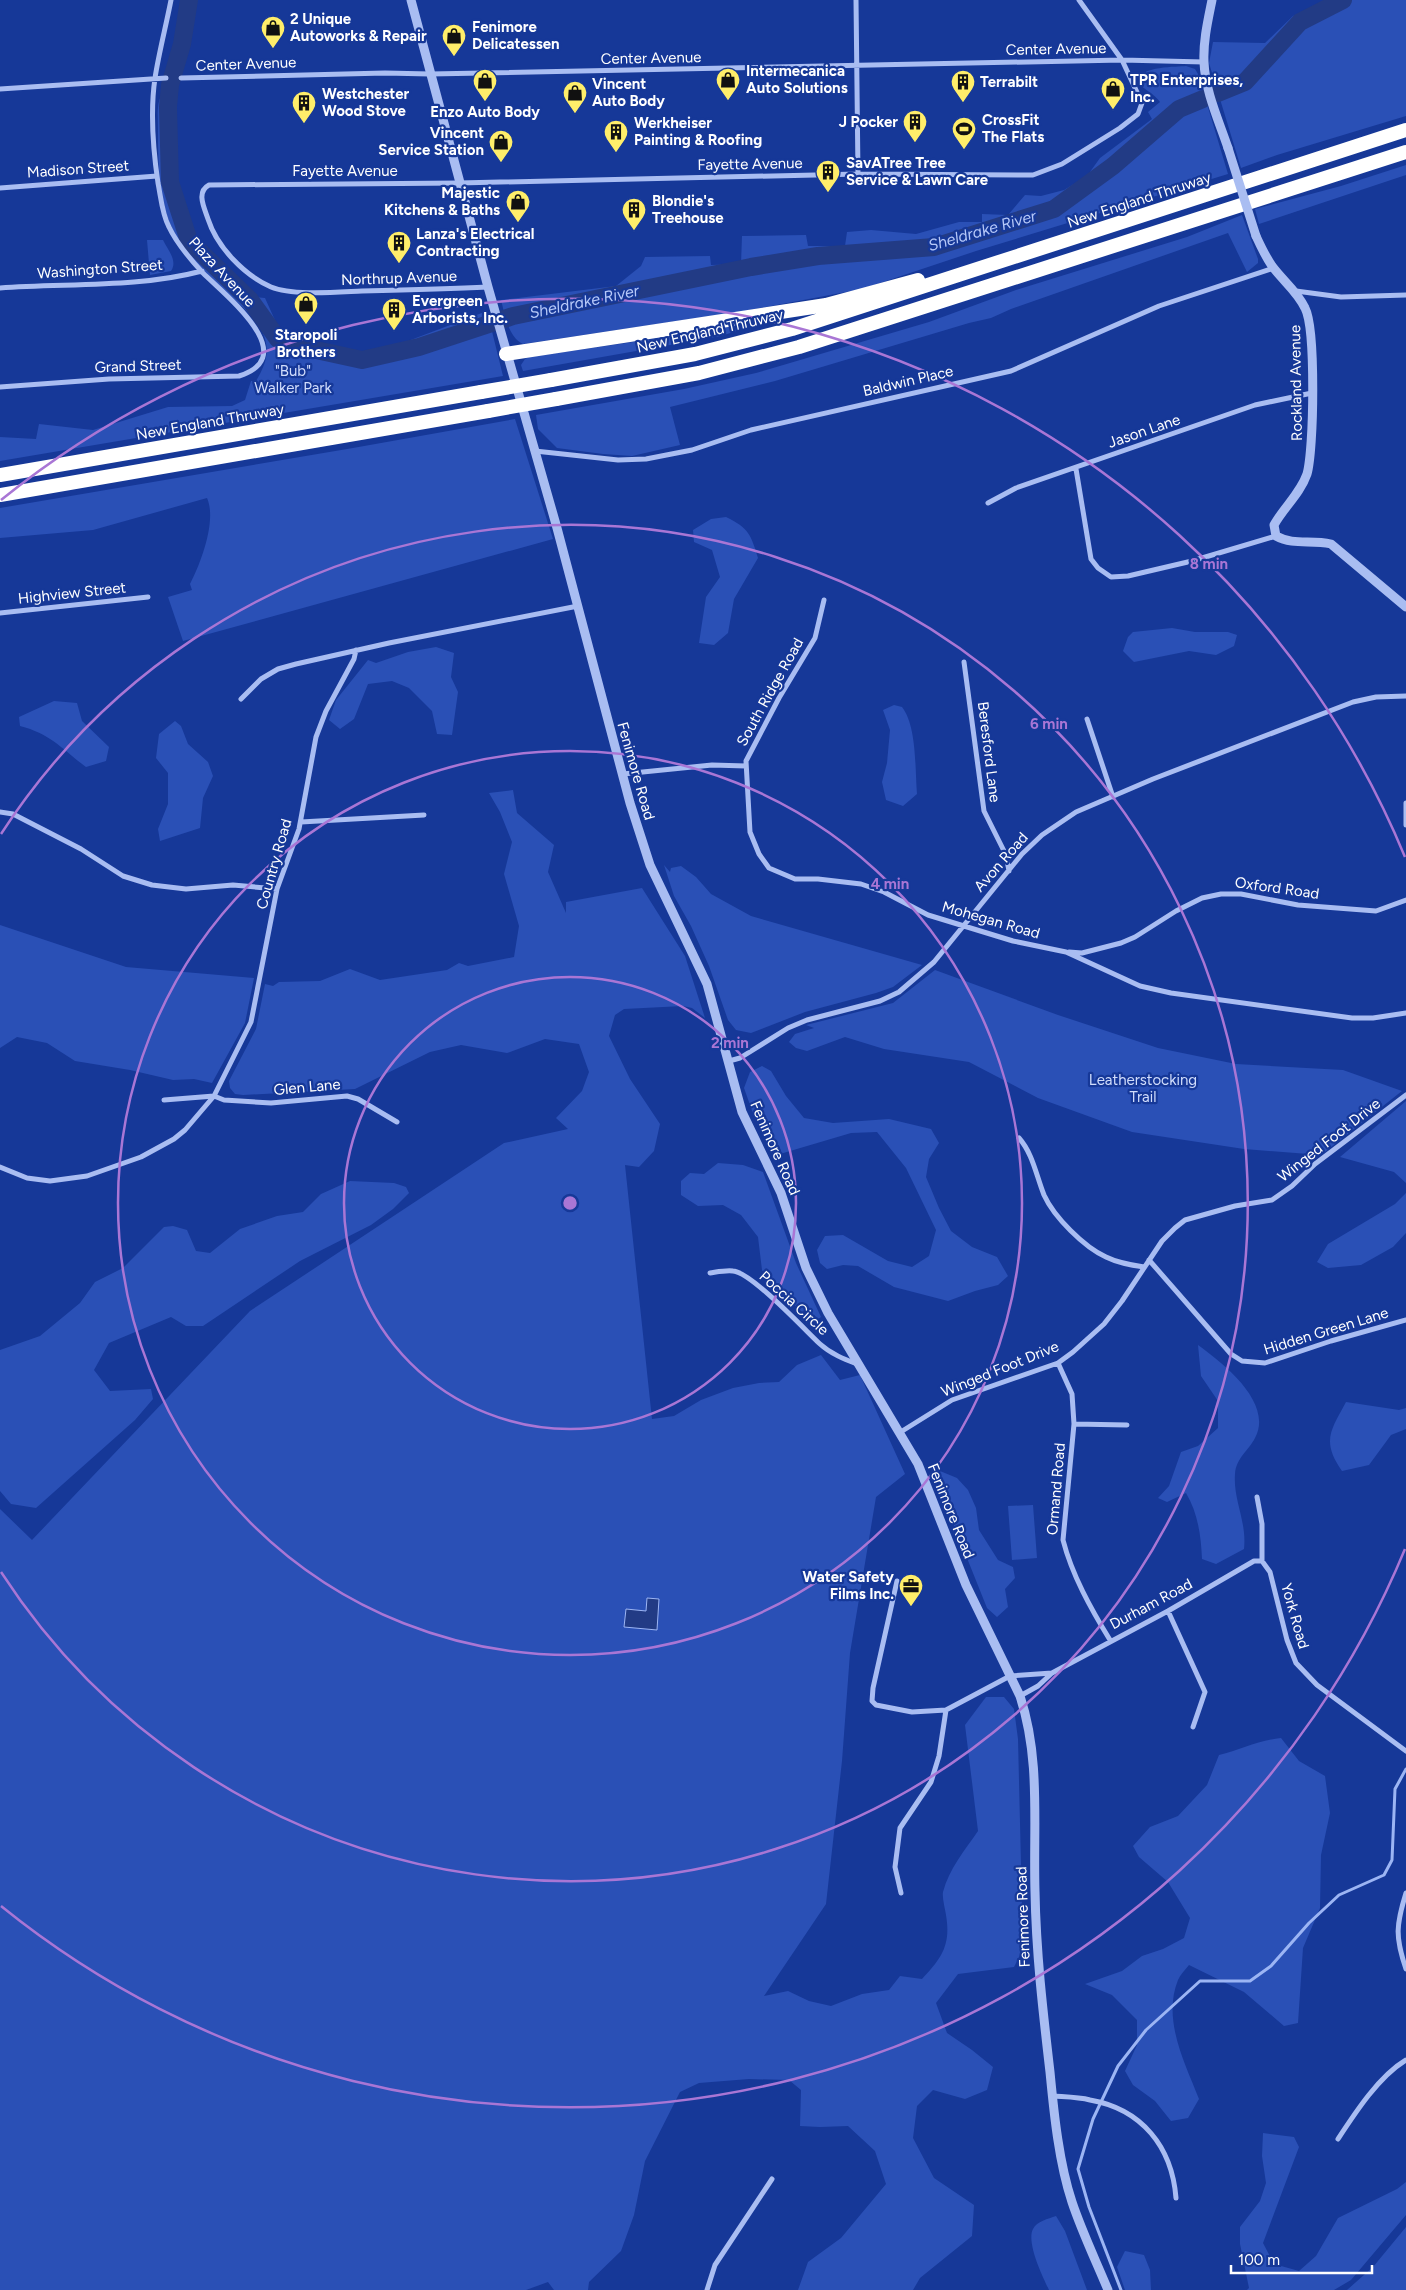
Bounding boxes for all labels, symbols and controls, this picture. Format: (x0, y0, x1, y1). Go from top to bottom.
place label: 2 Unique Autoworks & Repair (290, 10, 427, 45)
shop icon: 2 Unique Autoworks & Repair (260, 15, 286, 49)
place label: Fenimore Delicatessen (472, 18, 560, 53)
shop icon: Fenimore Delicatessen (441, 23, 467, 57)
street label: Center Avenue (1005, 39, 1107, 59)
street label: Center Avenue (600, 48, 702, 68)
street label: Center Avenue (195, 53, 297, 75)
place label: Intermecanica Auto Solutions (746, 62, 848, 97)
shop icon: Intermecanica Auto Solutions (715, 67, 741, 101)
shop icon: Enzo Auto Body (472, 68, 498, 102)
building icon: Terrabilt (950, 69, 976, 103)
place label: TPR Enterprises, Inc. (1130, 71, 1243, 106)
place label: Terrabilt (980, 73, 1038, 91)
place label: Vincent Auto Body (592, 75, 665, 110)
shop icon: TPR Enterprises, Inc. (1100, 76, 1126, 110)
shop icon: Vincent Auto Body (562, 80, 588, 114)
place label: Westchester Wood Stove (322, 85, 410, 120)
building icon: Westchester Wood Stove (291, 90, 317, 124)
place label: Enzo Auto Body (430, 103, 540, 121)
building icon: J Pocker (902, 109, 928, 143)
place label: CrossFit The Flats (982, 111, 1044, 146)
place label: J Pocker (839, 113, 898, 131)
place label: Werkheiser Painting & Roofing (634, 114, 762, 149)
sports icon: CrossFit The Flats (951, 116, 977, 150)
building icon: Werkheiser Painting & Roofing (603, 119, 629, 153)
place label: Vincent Service Station (378, 124, 484, 159)
shop icon: Vincent Service Station (488, 129, 514, 163)
street label: Fayette Avenue (697, 154, 803, 174)
place label: SavATree Tree Service & Lawn Care (846, 154, 989, 189)
street label: Madison Street (26, 156, 130, 182)
building icon: SavATree Tree Service & Lawn Care (815, 159, 841, 193)
street label: Fayette Avenue (292, 162, 398, 180)
street label: New England Thruway (1065, 168, 1213, 232)
place label: Majestic Kitchens & Baths (384, 184, 500, 219)
shop icon: Majestic Kitchens & Baths (505, 189, 531, 223)
place label: Blondie's Treehouse (652, 192, 724, 227)
building icon: Blondie's Treehouse (621, 197, 647, 231)
water label: Sheldrake River (926, 206, 1039, 255)
place label: Lanza's Electrical Contracting (416, 225, 535, 260)
building icon: Lanza's Electrical Contracting (386, 230, 412, 264)
street label: Plaza Avenue (185, 233, 259, 311)
street label: Washington Street (37, 256, 164, 282)
street label: Northrup Avenue (341, 267, 457, 289)
water label: Sheldrake River (528, 280, 641, 322)
shop icon: Staropoli Brothers (293, 291, 319, 325)
place label: Evergreen Arborists, Inc. (412, 292, 508, 327)
building icon: Evergreen Arborists, Inc. (381, 297, 407, 331)
street label: New England Thruway (635, 305, 785, 357)
street label: Rockland Avenue (1286, 325, 1306, 441)
place label: Staropoli Brothers (275, 326, 337, 361)
street label: Grand Street (94, 355, 182, 377)
park label: "Bub" Walker Park (254, 362, 332, 397)
street label: Baldwin Place (861, 362, 955, 400)
street label: New England Thruway (135, 400, 286, 444)
street label: Jason Lane (1106, 410, 1182, 452)
text: 8 min (1190, 555, 1228, 573)
street label: Highview Street (17, 578, 127, 608)
street label: South Ridge Road (733, 635, 807, 749)
street label: Beresford Lane (974, 701, 1004, 803)
text: 6 min (1030, 715, 1068, 733)
street label: Fenimore Road (613, 720, 659, 822)
street label: Country Road (253, 817, 295, 911)
street label: Avon Road (970, 829, 1032, 895)
street label: Oxford Road (1234, 873, 1320, 903)
text: 4 min (871, 875, 909, 893)
street label: Mohegan Road (940, 897, 1042, 943)
text: 2 min (711, 1034, 749, 1052)
park label: Leatherstocking Trail (1089, 1071, 1197, 1106)
street label: Glen Lane (273, 1075, 341, 1099)
street label: Winged Foot Drive (1274, 1094, 1384, 1186)
street label: Fenimore Road (746, 1098, 804, 1198)
centre of rings (561, 1194, 579, 1212)
street label: Poccia Circle (756, 1267, 832, 1339)
street label: Hidden Green Lane (1261, 1303, 1391, 1359)
street label: Winged Foot Drive (939, 1337, 1061, 1401)
street label: Ormand Road (1043, 1442, 1069, 1536)
street label: Fenimore Road (924, 1461, 978, 1561)
place label: Water Safety Films Inc. (803, 1568, 894, 1603)
office icon: Water Safety Films Inc. (898, 1573, 924, 1607)
street label: Durham Road (1107, 1575, 1195, 1633)
street label: York Road (1277, 1581, 1313, 1651)
street label: Fenimore Road (1012, 1866, 1034, 1968)
scale bar (1231, 2242, 1372, 2274)
text: 100 m (1238, 2251, 1280, 2269)

